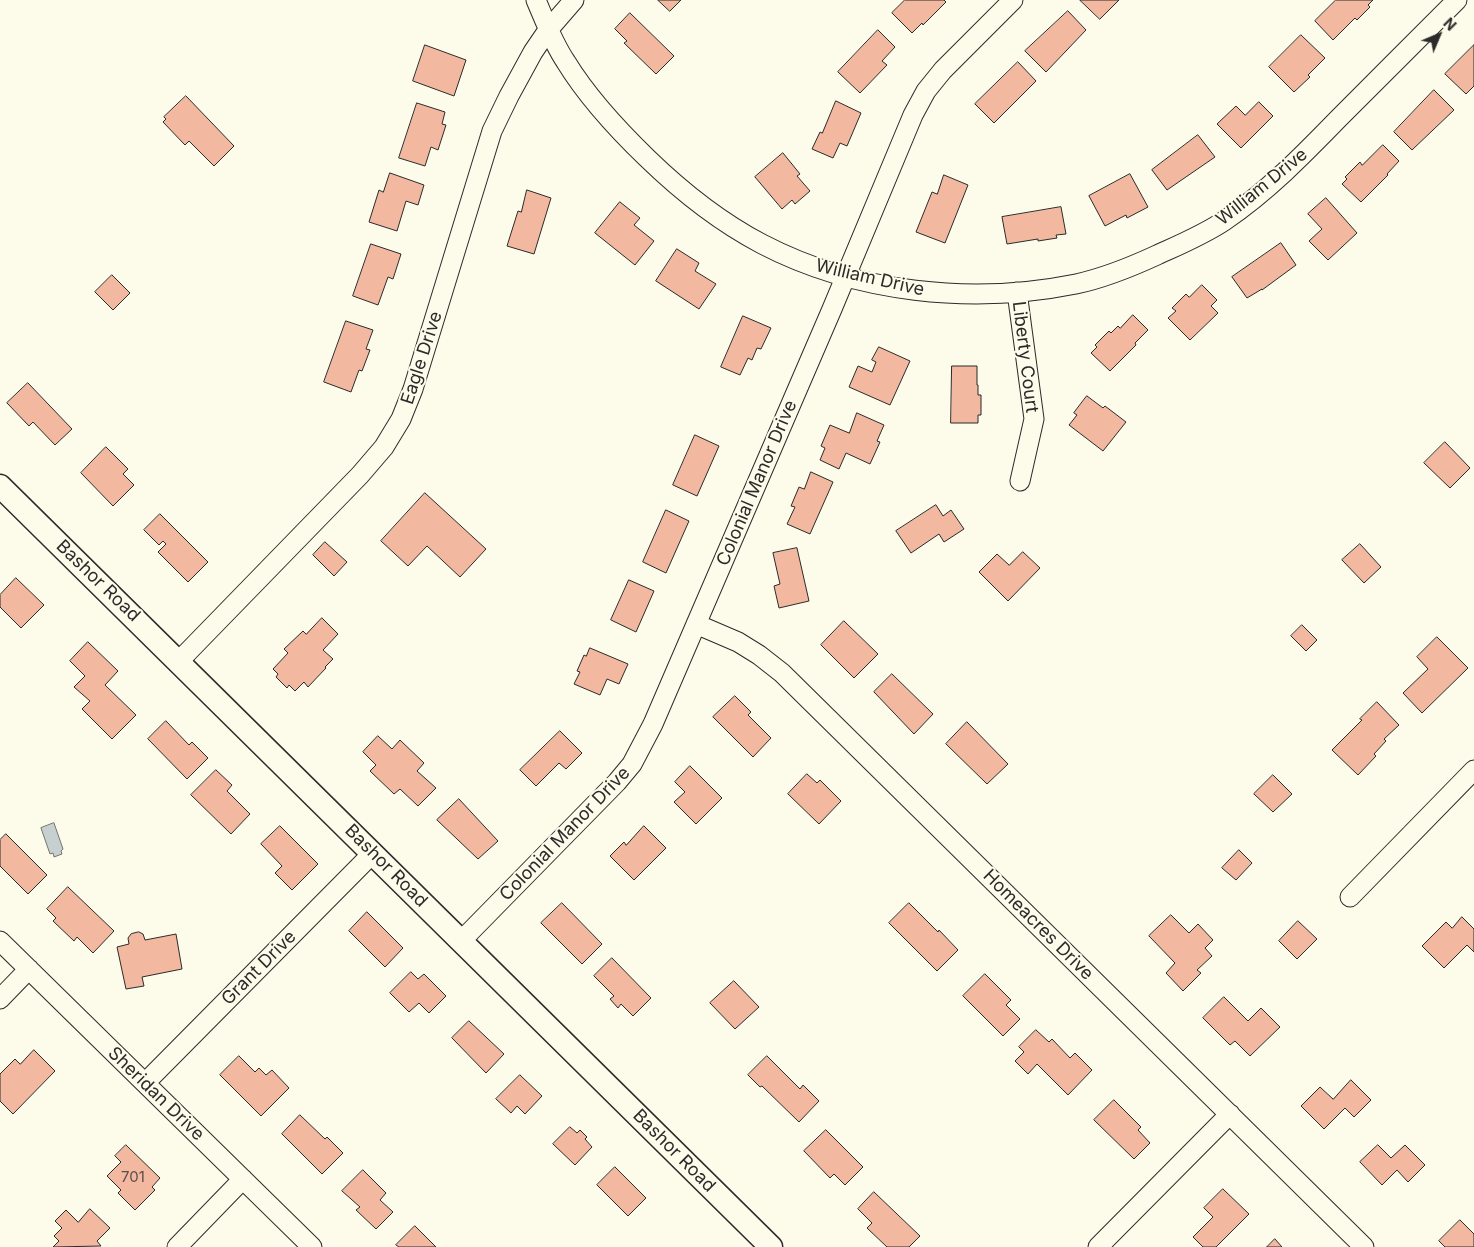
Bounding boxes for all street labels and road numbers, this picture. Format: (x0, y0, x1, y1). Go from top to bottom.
street label: William Drive (1212, 144, 1312, 230)
street label: William Drive (814, 255, 926, 301)
street label: Liberty Court (1007, 300, 1043, 414)
street label: Eagle Drive (397, 309, 447, 407)
street label: Colonial Manor Drive (712, 397, 802, 569)
street label: Bashor Road (52, 536, 144, 626)
street label: Colonial Manor Drive (495, 763, 635, 905)
street label: Bashor Road (340, 820, 432, 912)
street label: Homeacres Drive (978, 865, 1098, 985)
street label: Grant Drive (217, 926, 301, 1010)
street label: Sheridan Drive (103, 1043, 209, 1145)
street label: Bashor Road (628, 1105, 720, 1197)

